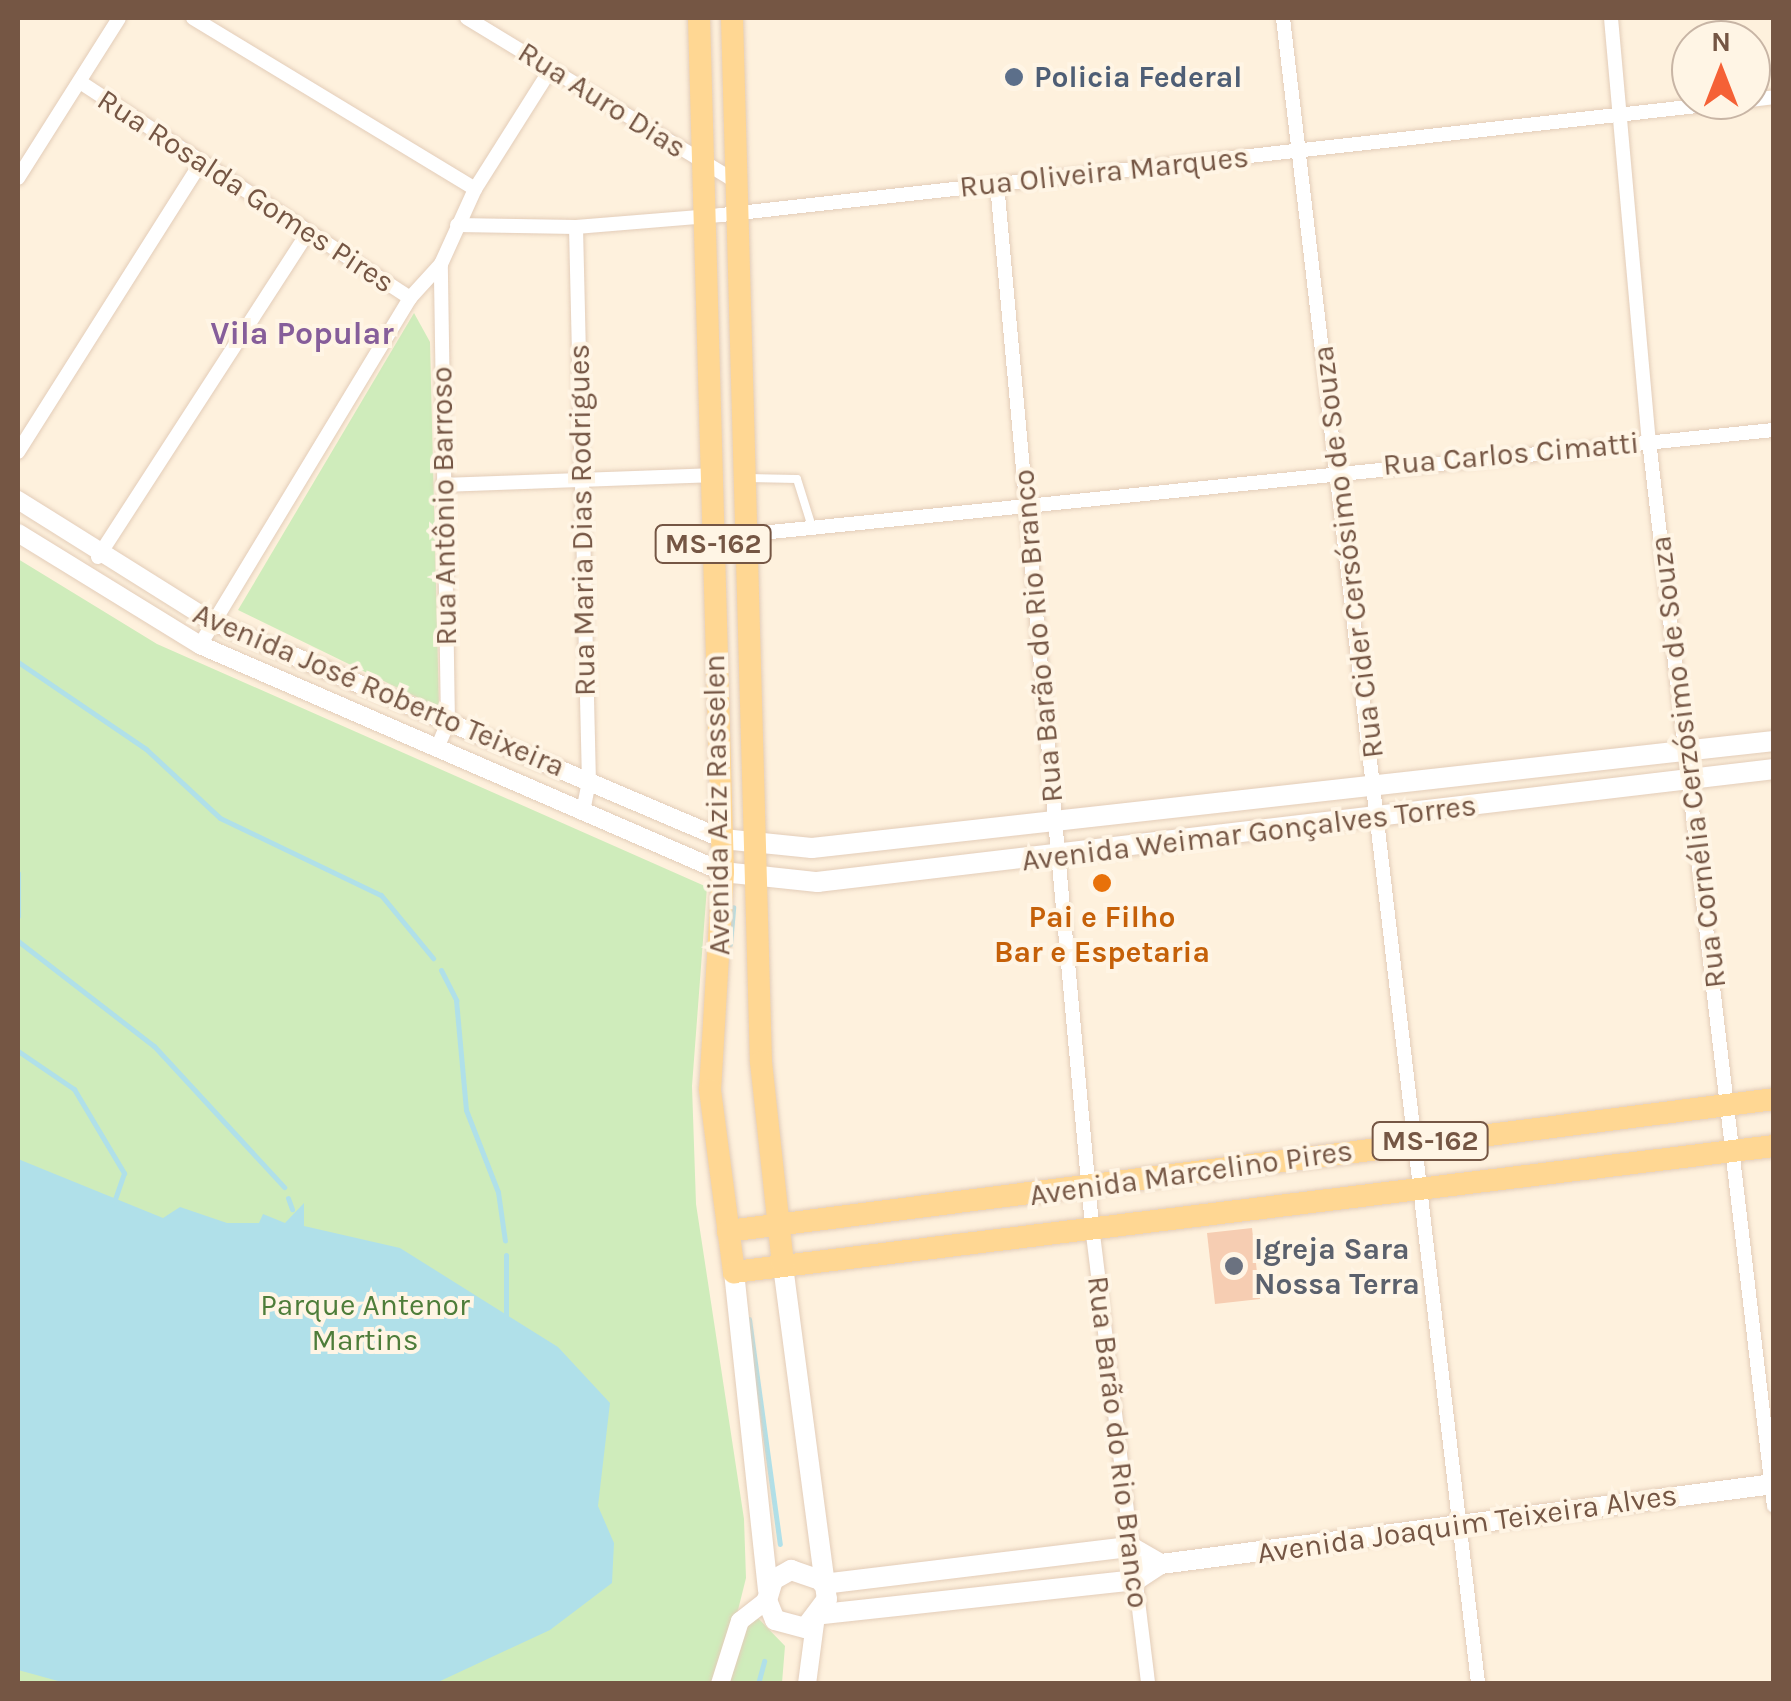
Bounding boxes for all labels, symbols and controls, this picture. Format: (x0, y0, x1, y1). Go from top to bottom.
north arrow (1671, 20, 1771, 120)
text: N (1711, 25, 1731, 58)
street label: Rua Auro Dias (511, 34, 693, 166)
place label: Policia Federal (1034, 59, 1242, 95)
marker: Policia Federal (1003, 66, 1025, 88)
street label: Rua Rosalda Gomes Pires (91, 81, 401, 301)
street label: Rua Oliveira Marques (958, 139, 1250, 205)
district label: Vila Popular (210, 315, 394, 353)
street label: Rua Maria Dias Rodrigues (561, 344, 603, 696)
street label: Rua Cider Cersósimo de Souza (1305, 344, 1391, 760)
street label: Rua Antônio Barroso (424, 366, 464, 646)
street label: Rua Carlos Cimatti (1381, 425, 1641, 483)
street label: Rua Barão do Rio Branco (1005, 468, 1071, 804)
road number: MS-162 (653, 521, 773, 567)
street label: Rua Cornélia Cerzósimo de Souza (1642, 534, 1734, 990)
street label: Avenida José Roberto Teixeira (188, 595, 570, 785)
street label: Avenida Aziz Rasselen (696, 654, 738, 956)
street label: Avenida Weimar Gonçalves Torres (1020, 787, 1478, 879)
marker: Pai e Filho Bar e Espetaria (1091, 872, 1113, 894)
place label: Pai e Filho Bar e Espetaria (994, 899, 1210, 970)
road number: MS-162 (1370, 1118, 1490, 1164)
street label: Avenida Marcelino Pires (1027, 1133, 1355, 1213)
place label: Igreja Sara Nossa Terra (1254, 1231, 1420, 1302)
marker: Igreja Sara Nossa Terra (1223, 1255, 1245, 1277)
street label: Rua Barão do Rio Branco (1080, 1274, 1156, 1610)
park label: Parque Antenor Martins (260, 1287, 470, 1358)
street label: Avenida Joaquim Teixeira Alves (1255, 1477, 1679, 1571)

